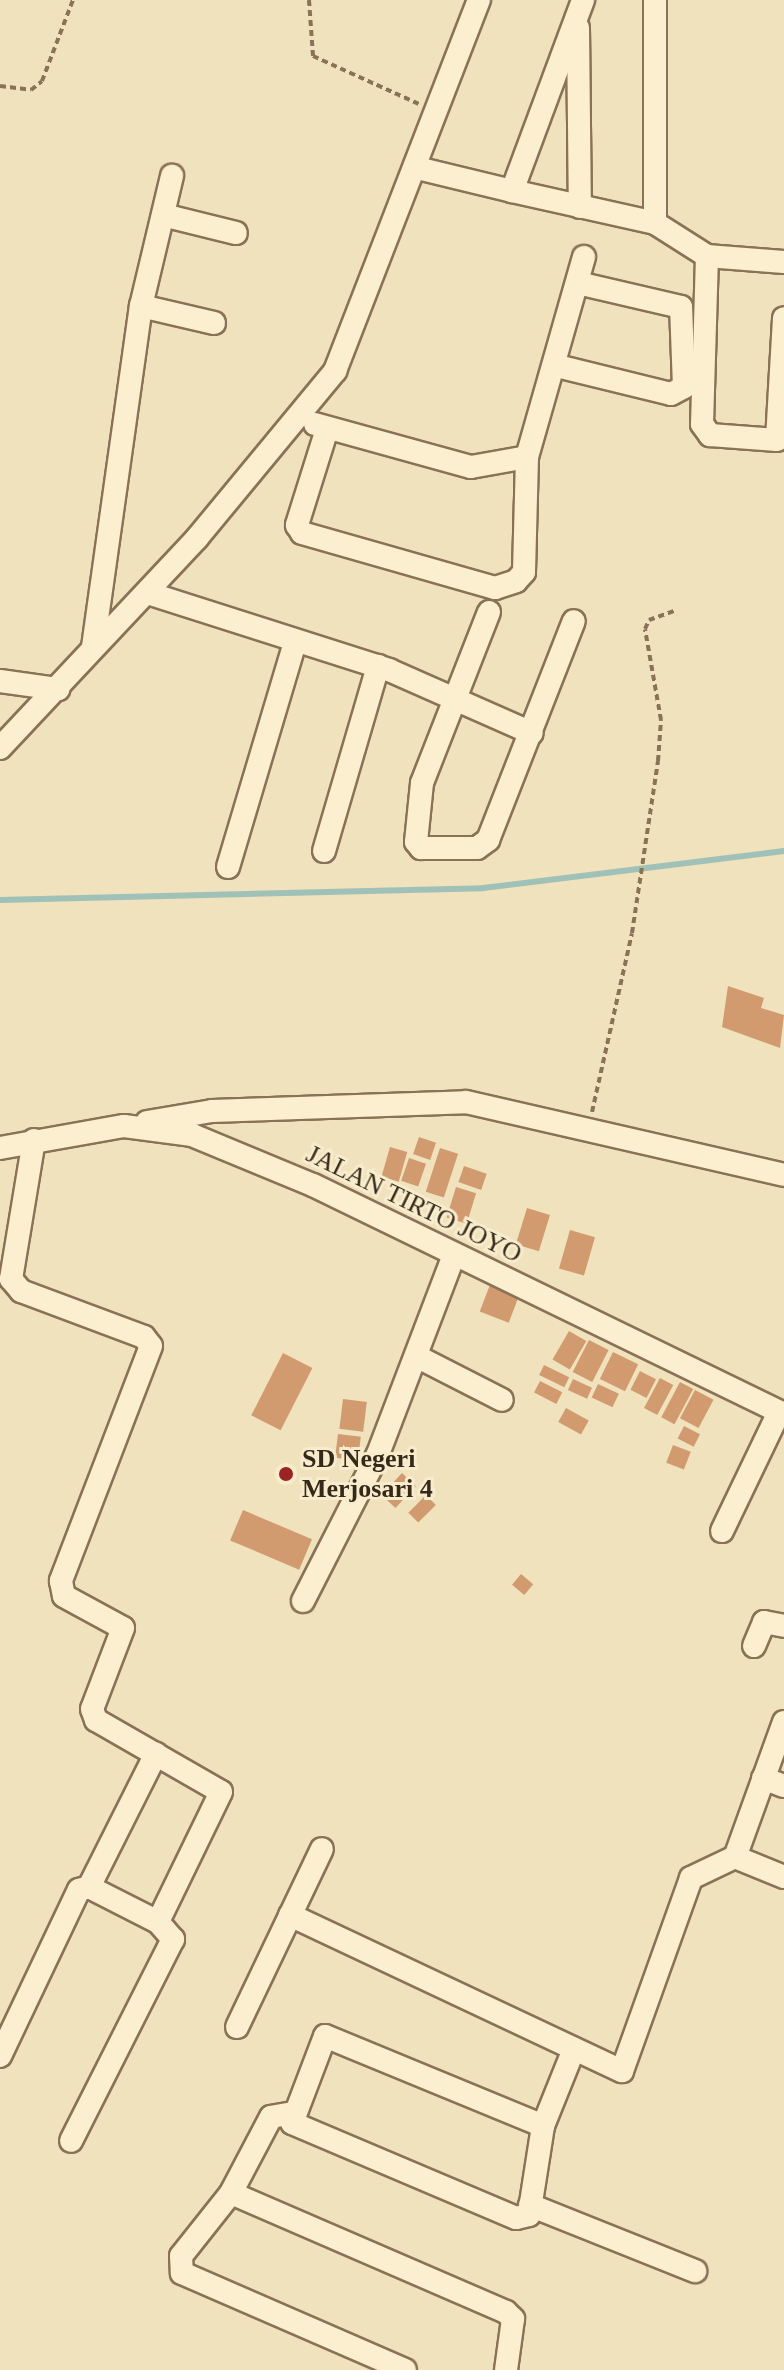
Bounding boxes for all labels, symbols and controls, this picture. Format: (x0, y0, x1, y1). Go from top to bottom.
street label: JALAN TIRTO JOYO (301, 1138, 527, 1270)
place label: SD Negeri Merjosari 4 (302, 1443, 433, 1504)
marker: SD Negeri Merjosari 4 (277, 1465, 295, 1483)

